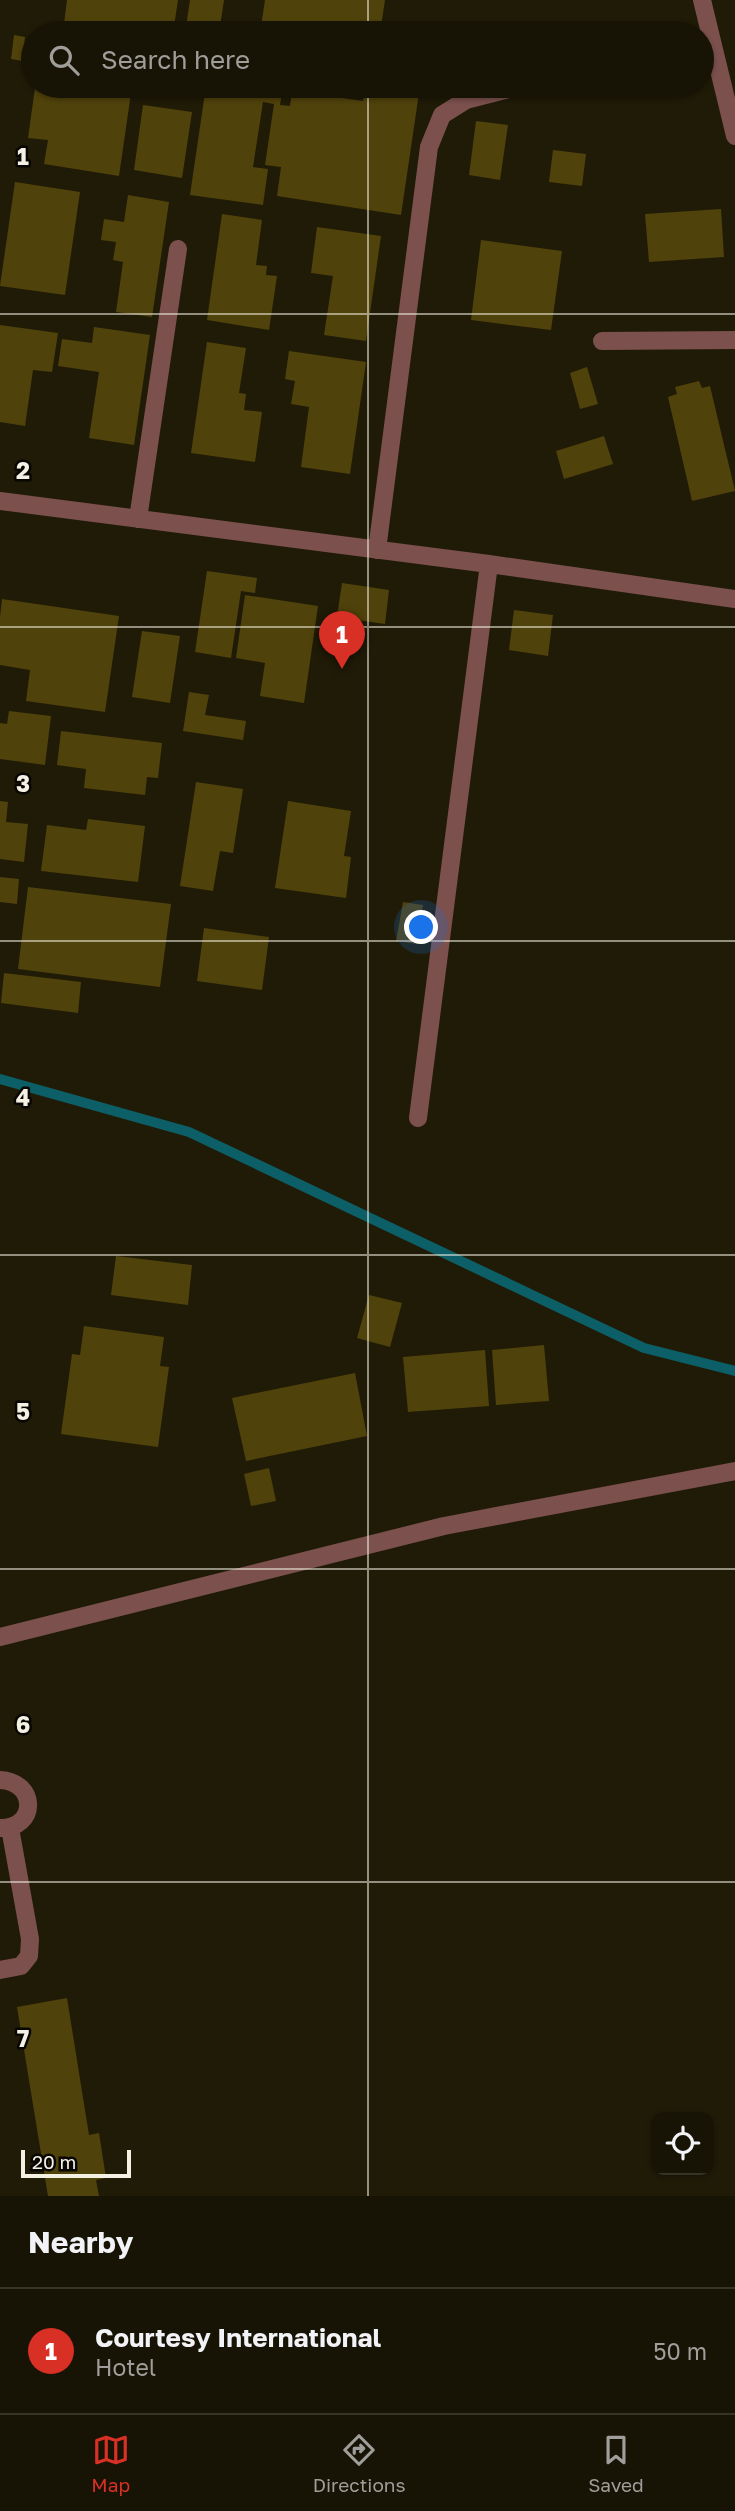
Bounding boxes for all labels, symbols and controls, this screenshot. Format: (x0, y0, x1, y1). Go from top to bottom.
search box (21, 21, 714, 98)
icon: search (45, 41, 83, 79)
text: Search here (101, 44, 250, 75)
text: 1 (17, 142, 29, 170)
text: 2 (16, 456, 30, 484)
pin: 1 (319, 611, 365, 669)
text: 3 (16, 769, 30, 797)
your location (404, 910, 438, 944)
text: 4 (16, 1083, 30, 1111)
text: 5 (16, 1397, 30, 1425)
text: 6 (16, 1710, 30, 1738)
text: 7 (17, 2024, 29, 2052)
map controls (651, 2112, 714, 2175)
button: locate (651, 2112, 714, 2175)
scale bar (21, 2147, 131, 2179)
text: 20 m (32, 2150, 76, 2173)
text: Nearby (28, 2224, 133, 2260)
text: Courtesy International (95, 2322, 381, 2353)
text: 1 (45, 2337, 57, 2365)
text: 50 m (653, 2337, 707, 2365)
text: Hotel (95, 2353, 156, 2381)
tab: Map (91, 2431, 130, 2496)
tab: Directions (313, 2431, 406, 2496)
tab: Saved (588, 2431, 644, 2496)

